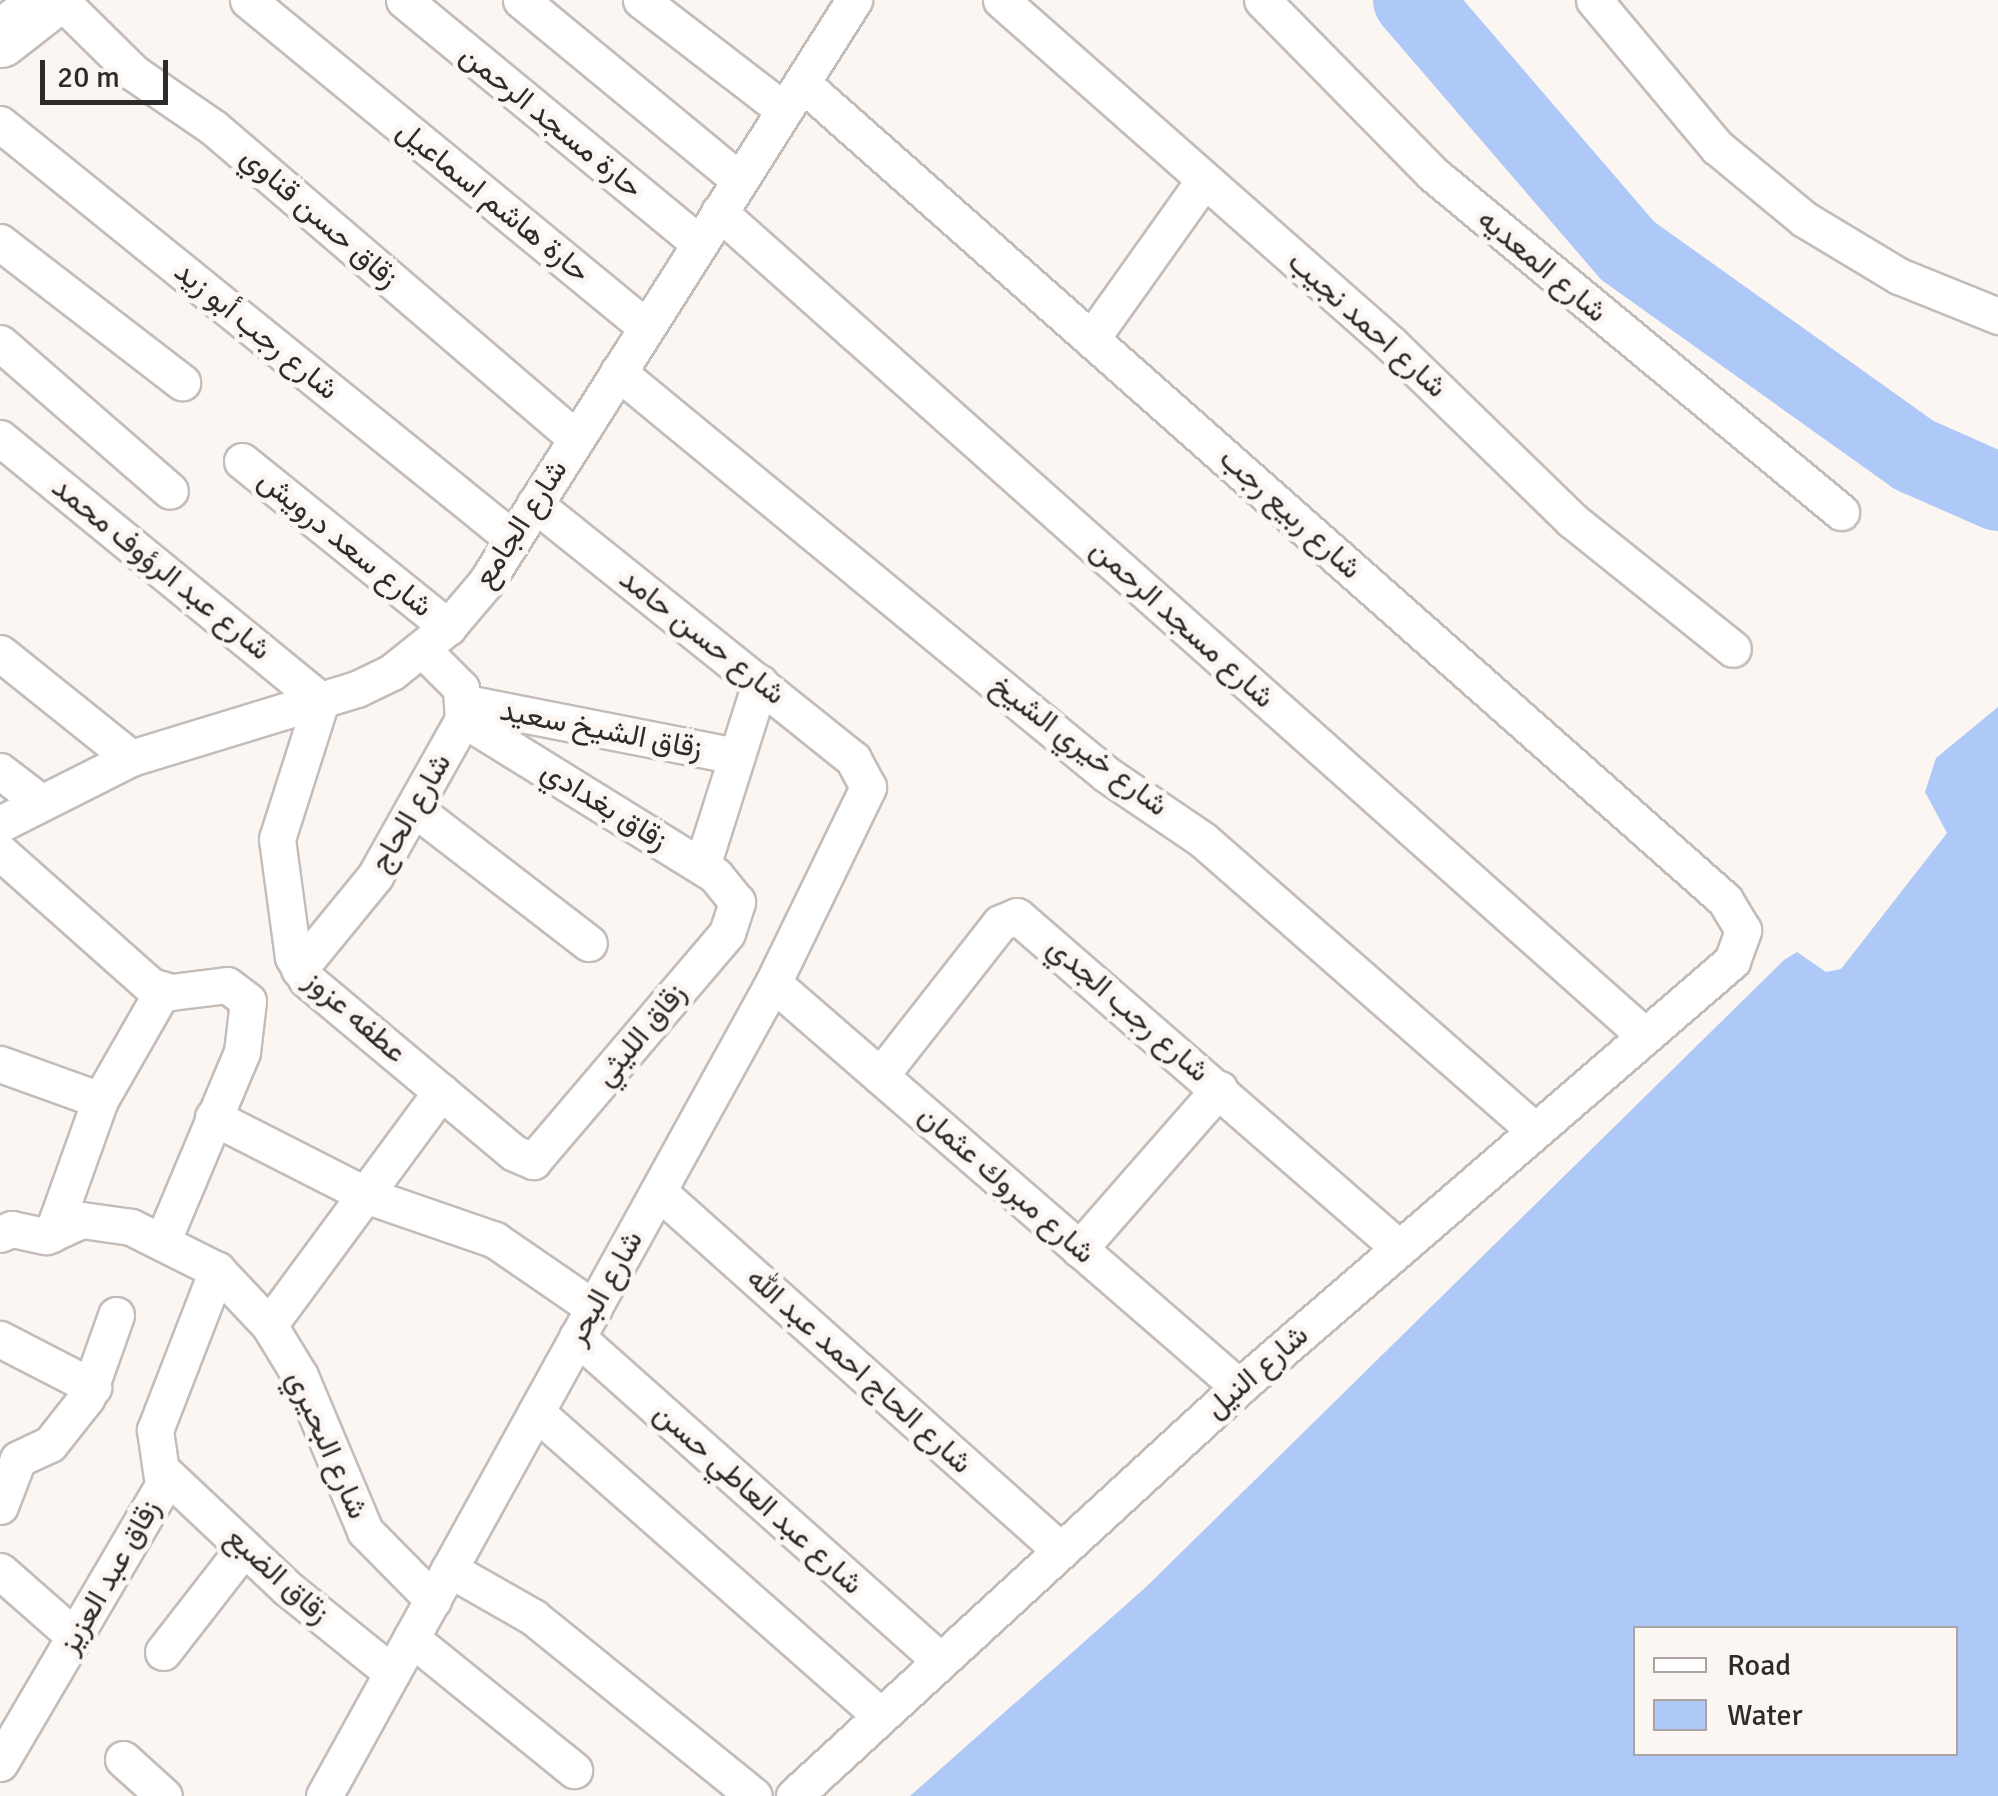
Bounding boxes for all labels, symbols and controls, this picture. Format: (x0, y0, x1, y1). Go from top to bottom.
street label: حارة مسجد الرحمن (452, 37, 650, 207)
scale bar (45, 40, 172, 102)
text: 20 m (57, 59, 120, 96)
street label: حارة هاشم اسماعيل (389, 113, 597, 291)
street label: زقاق حسن قناوي (233, 140, 405, 296)
street label: شارع المعديه (1470, 202, 1614, 330)
street label: شارع احمد نجيب (1280, 244, 1454, 406)
street label: شارع رجب أبو زيد (167, 254, 345, 408)
street label: شارع ربيع رجب (1212, 441, 1368, 587)
street label: شارع الجامع (466, 453, 576, 595)
street label: شارع سعد درويش (250, 463, 440, 625)
street label: شارع عبد الرؤوف محمد (44, 470, 278, 668)
street label: شارع مسجد الرحمن (1083, 532, 1281, 716)
street label: شارع حسن حامد (612, 561, 792, 713)
street label: شارع خيري الشيخ (983, 668, 1175, 824)
street label: زقاق الشيخ سعيد (497, 693, 705, 767)
street label: شارع الحاج (363, 747, 459, 879)
street label: زقاق بغدادي (534, 753, 674, 859)
street label: شارع رجب الجدي (1040, 930, 1216, 1090)
street label: عطفه عزوز (297, 963, 413, 1071)
street label: زقاق الليثي (588, 976, 694, 1094)
street label: شارع مبروك عثمان (910, 1098, 1102, 1272)
street label: شارع البحر (559, 1225, 651, 1351)
street label: شارع الحاج احمد عبد الله (739, 1260, 979, 1482)
street label: شارع النيل (1198, 1318, 1316, 1426)
street label: شارع البحيري (278, 1365, 376, 1525)
street label: شارع عبد العاطي حسن (646, 1396, 870, 1602)
street label: زقاق عبد العزيز (51, 1493, 169, 1661)
street label: زقاق الضبع (218, 1520, 336, 1632)
legend (1633, 1626, 1958, 1756)
text: Road (1727, 1647, 1791, 1684)
text: Water (1727, 1697, 1803, 1734)

